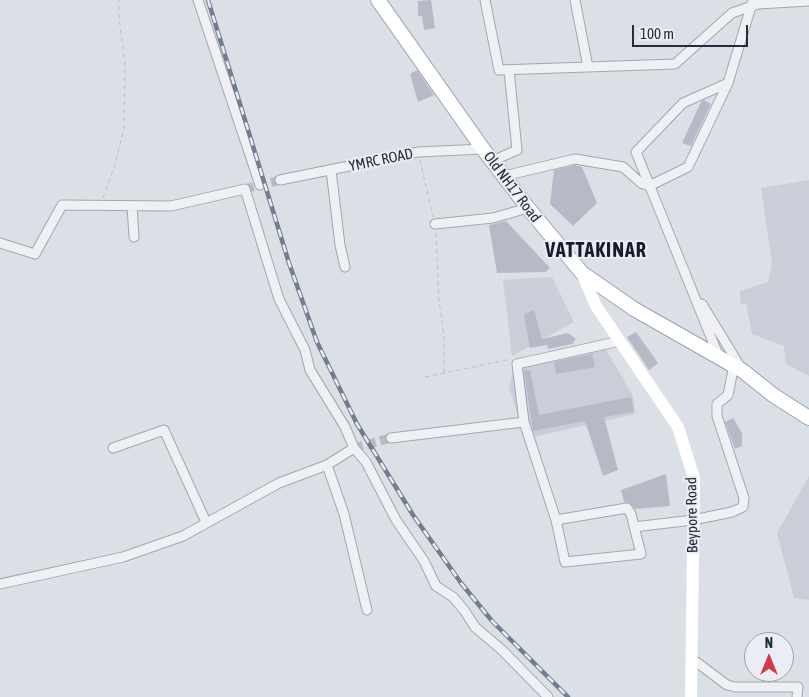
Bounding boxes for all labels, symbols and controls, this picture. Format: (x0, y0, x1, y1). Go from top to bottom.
scale bar (634, 15, 750, 47)
text: 100 m (640, 25, 674, 42)
street label: YMRC ROAD (347, 144, 415, 176)
street label: Old NH17 Road (480, 148, 544, 226)
district label: VATTAKINAR (544, 239, 648, 263)
street label: Beypore Road (682, 477, 702, 553)
north arrow (744, 632, 794, 682)
text: N (765, 635, 773, 651)

